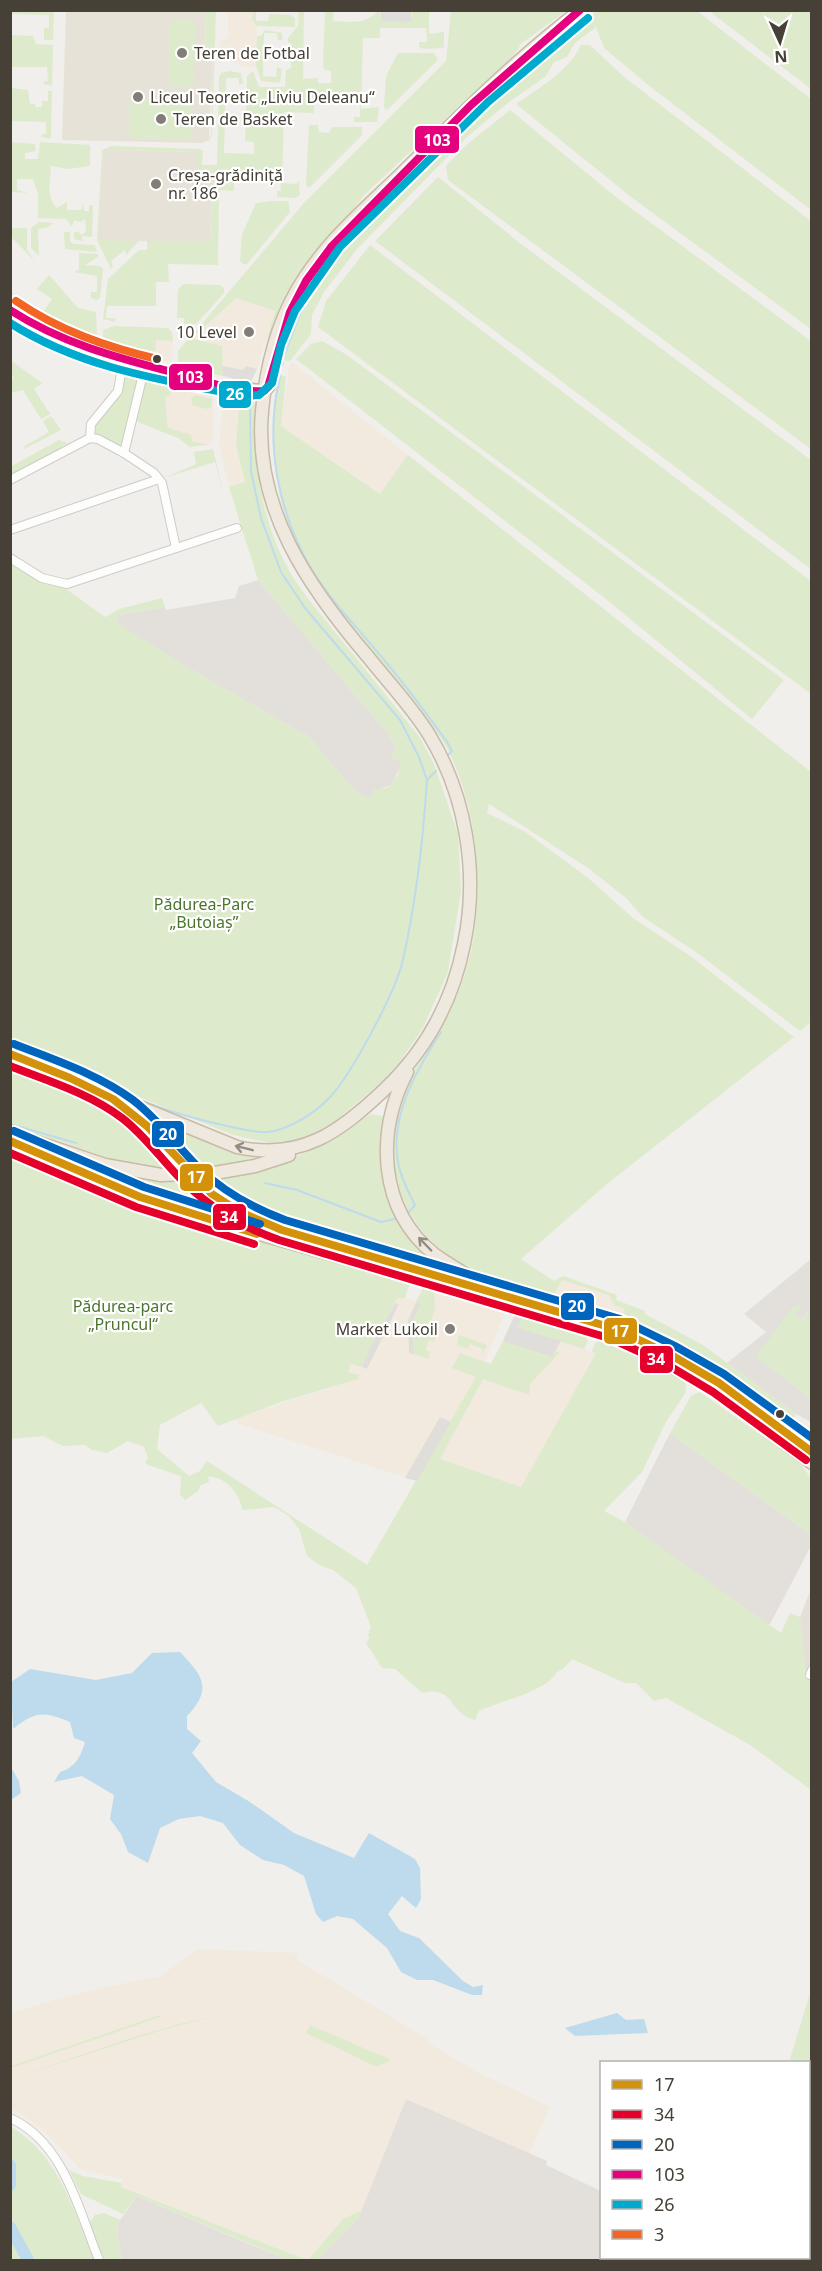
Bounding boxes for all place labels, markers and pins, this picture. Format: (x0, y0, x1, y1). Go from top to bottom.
place label: Teren de Fotbal (194, 42, 310, 64)
marker: Teren de Fotbal (175, 46, 189, 60)
place label: Liceul Teoretic „Liviu Deleanu“ (150, 86, 375, 108)
marker: Liceul Teoretic „Liviu Deleanu“ (131, 90, 145, 104)
place label: Teren de Basket (173, 108, 293, 130)
marker: Teren de Basket (154, 112, 168, 126)
place label: Creșa-grădiniță nr. 186 (168, 164, 283, 204)
marker: Creșa-grădiniță nr. 186 (149, 177, 163, 191)
place label: 10 Level (176, 321, 237, 343)
marker: 10 Level (242, 325, 256, 339)
unlabelled marker (151, 353, 163, 365)
place label: Market Lukoil (336, 1318, 438, 1340)
marker: Market Lukoil (443, 1322, 457, 1336)
unlabelled marker (774, 1408, 786, 1420)

